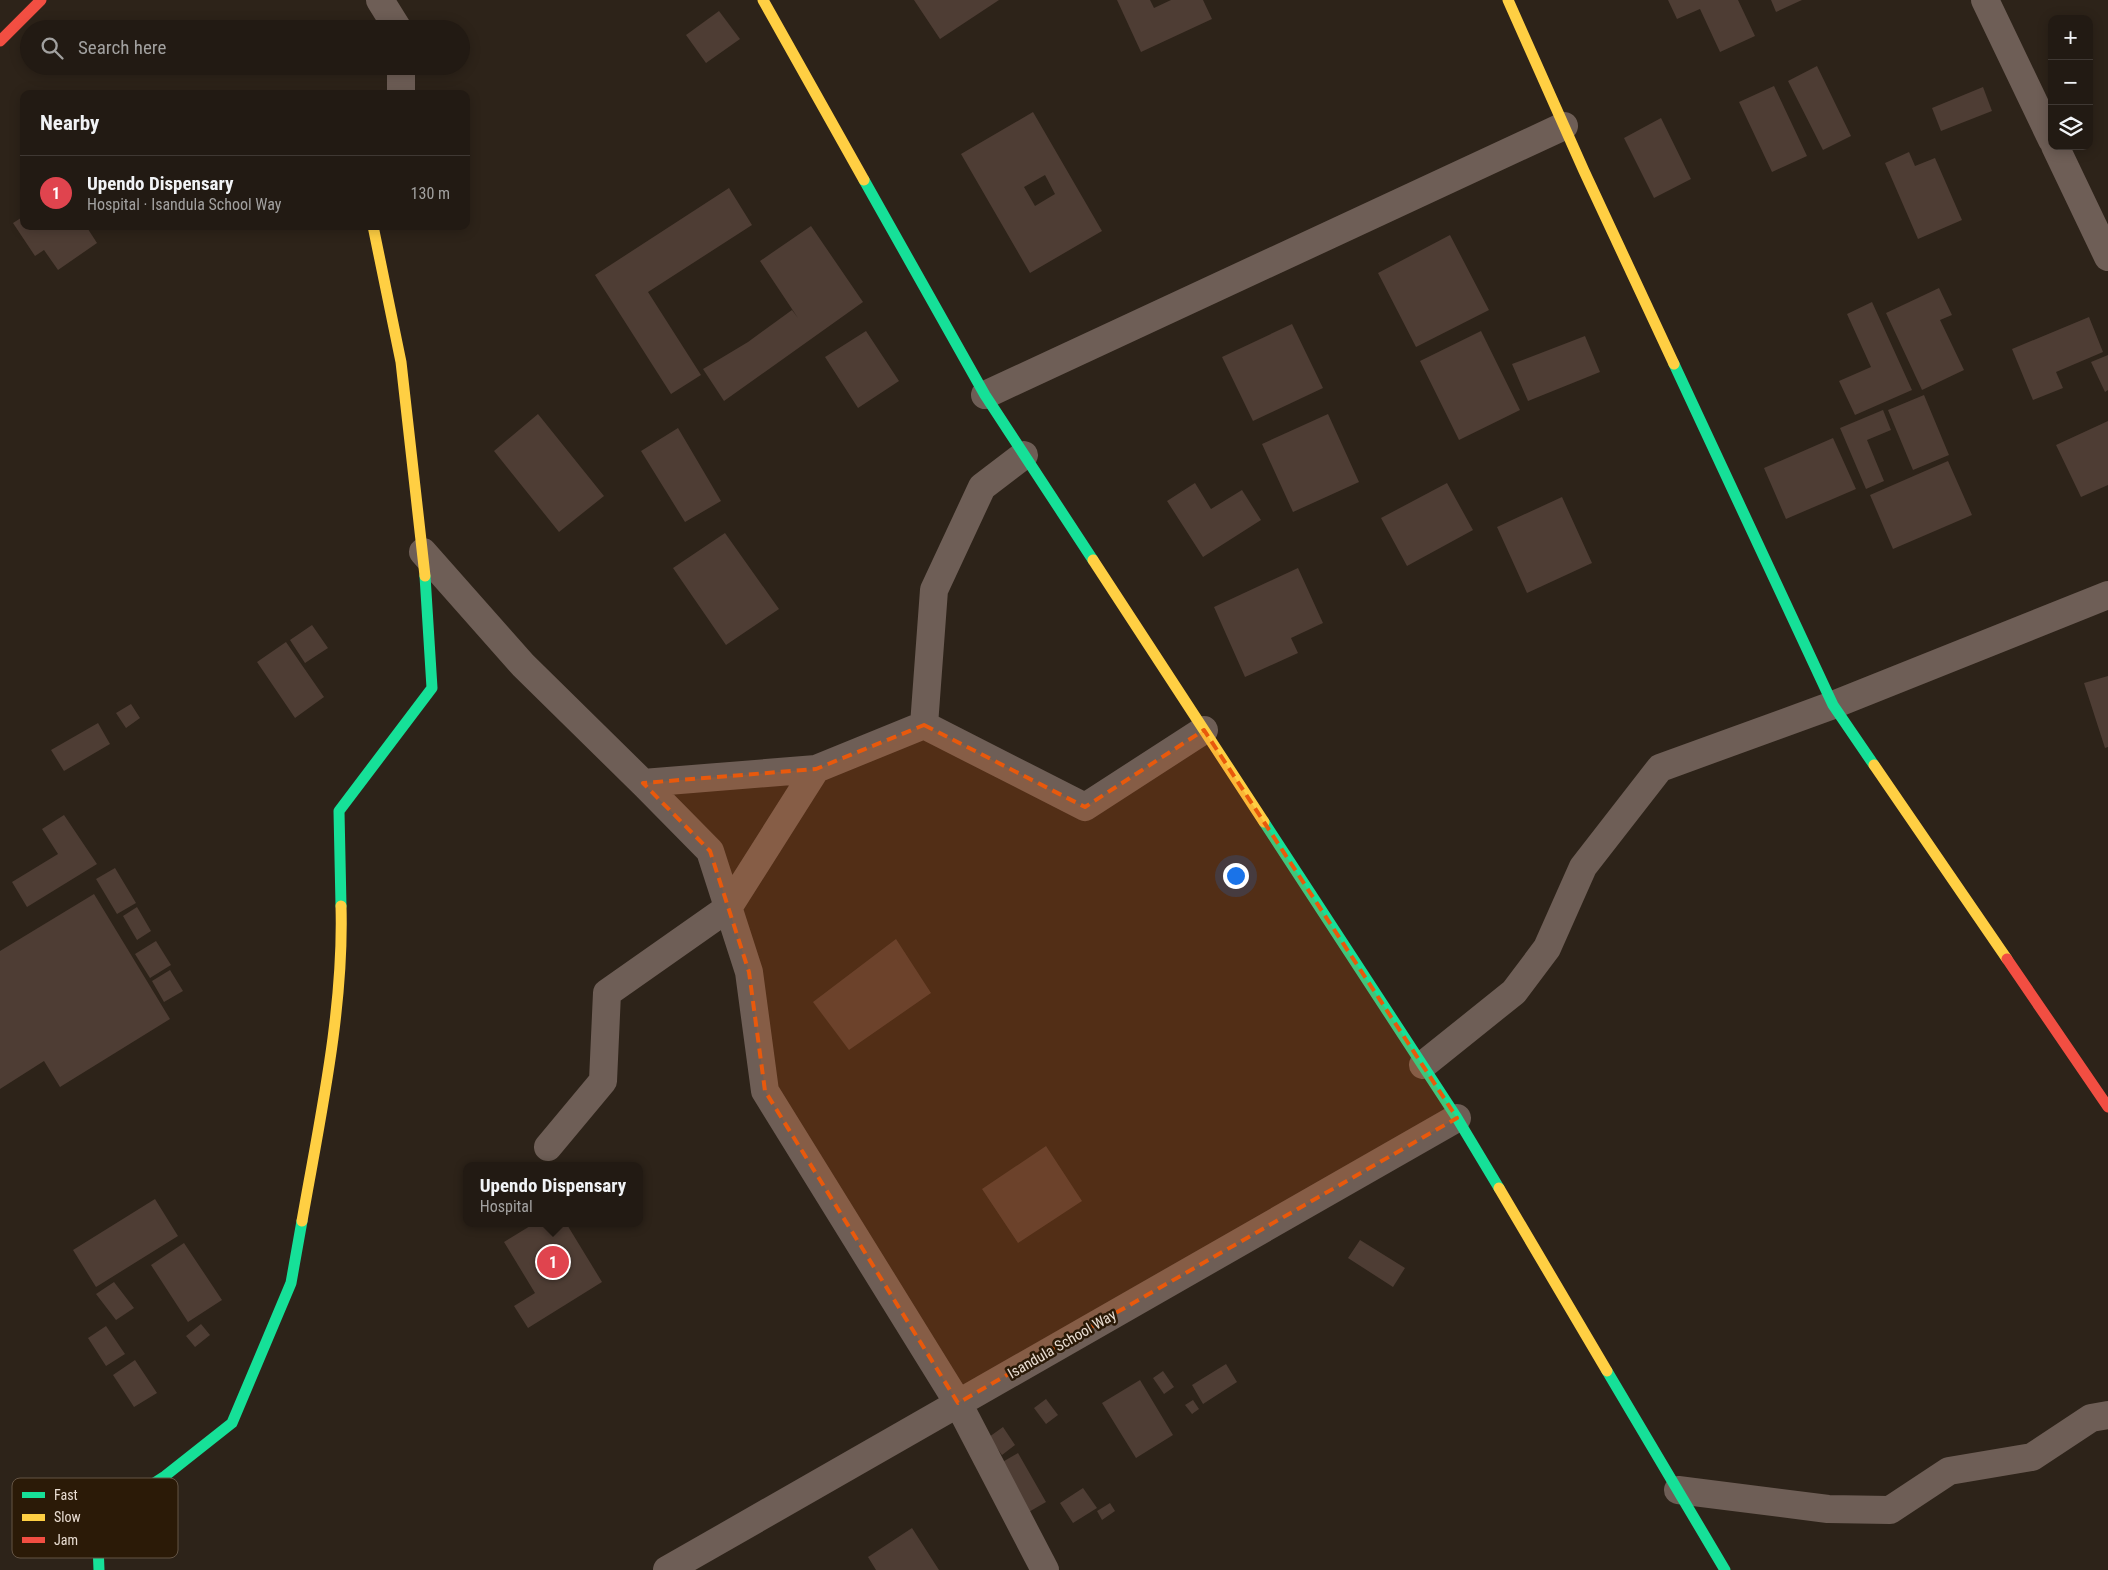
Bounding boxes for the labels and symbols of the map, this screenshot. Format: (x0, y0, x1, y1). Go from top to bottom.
your location (1223, 863, 1249, 889)
pin: 1 (537, 1243, 569, 1281)
street label: Isandula School Way (1005, 1306, 1119, 1382)
legend (12, 1478, 178, 1558)
text: Fast (54, 1487, 78, 1503)
text: Slow (54, 1509, 81, 1525)
text: Jam (54, 1532, 78, 1548)

